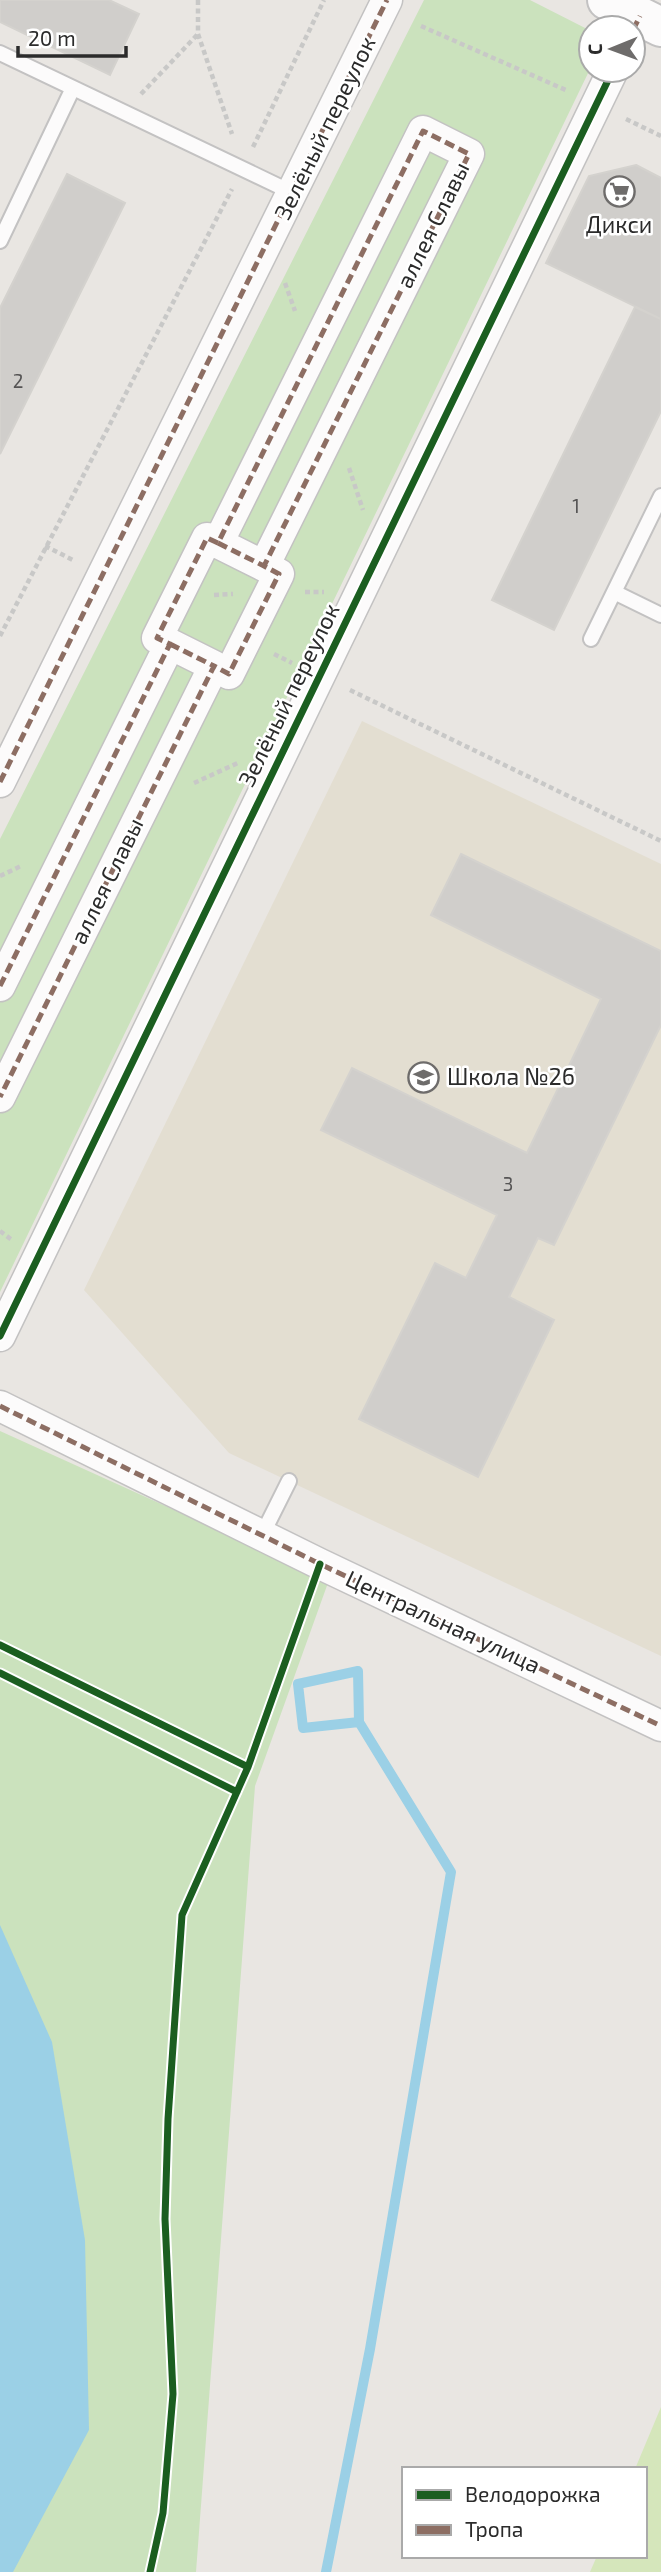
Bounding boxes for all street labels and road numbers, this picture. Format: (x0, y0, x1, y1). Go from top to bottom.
street label: Зелёный переулок (268, 31, 381, 224)
street label: аллея Славы (390, 157, 475, 292)
street label: Зелёный переулок (232, 598, 345, 791)
street label: аллея Славы (64, 813, 149, 948)
street label: Центральная улица (341, 1564, 545, 1679)

